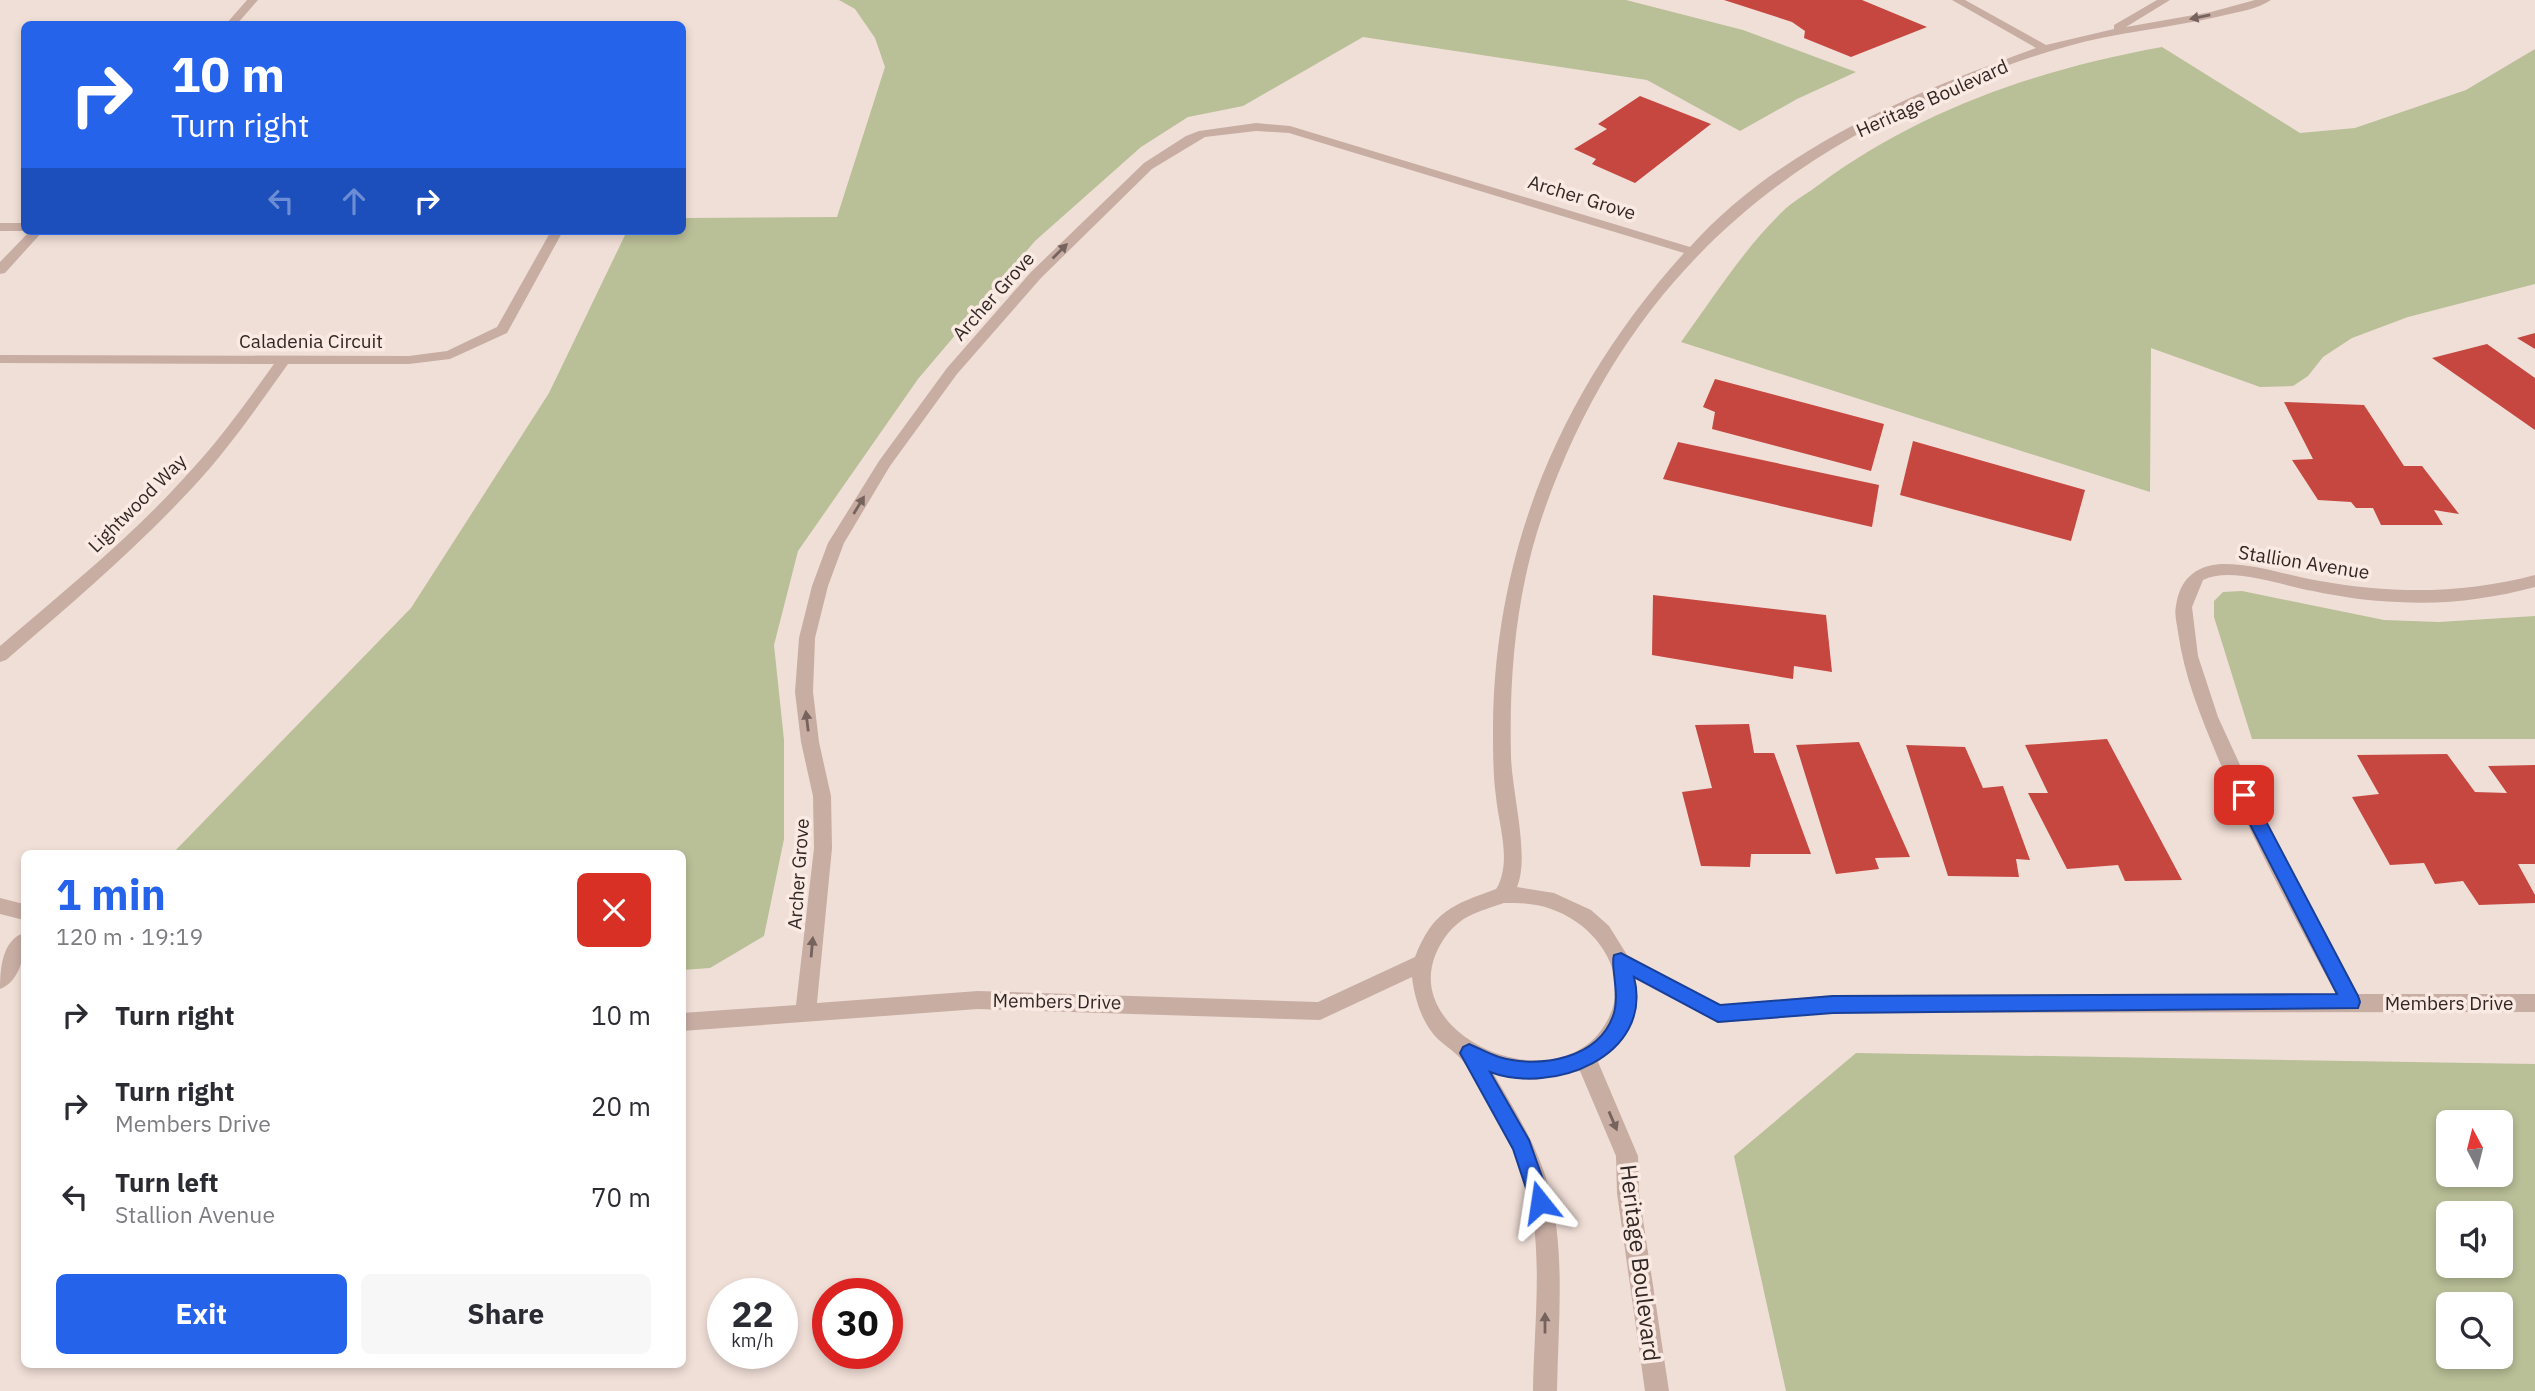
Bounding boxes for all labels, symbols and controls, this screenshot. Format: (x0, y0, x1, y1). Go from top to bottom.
one-way arrow (2189, 12, 2211, 23)
text: 10 m (171, 42, 285, 105)
icon: right (56, 49, 147, 140)
street label: Heritage Boulevard (1852, 54, 2012, 142)
text: Turn right (171, 104, 309, 146)
street label: Archer Grove (1525, 169, 1639, 225)
icon: left (262, 182, 300, 220)
icon: ahead (335, 182, 373, 220)
icon: right (408, 182, 446, 220)
one-way arrow (1052, 242, 1069, 259)
street label: Archer Grove (947, 247, 1039, 345)
street label: Caladenia Circuit (239, 329, 383, 353)
street label: Lightwood Way (83, 448, 192, 557)
one-way arrow (853, 496, 865, 515)
street label: Stallion Avenue (2237, 540, 2371, 584)
one-way arrow (802, 710, 813, 732)
pin (2214, 765, 2274, 825)
icon: arrive (2225, 776, 2263, 814)
street label: Archer Grove (782, 818, 814, 930)
text: 1 min (56, 867, 166, 922)
button: close (577, 873, 651, 947)
text: 120 m · 19:19 (56, 921, 203, 951)
one-way arrow (807, 936, 818, 958)
street label: Members Drive (992, 988, 1122, 1014)
street label: Members Drive (2385, 991, 2513, 1015)
icon: right (56, 996, 94, 1034)
text: Turn right (115, 998, 234, 1032)
text: 10 m (591, 998, 651, 1032)
text: Turn right (115, 1074, 234, 1108)
icon: right (56, 1087, 94, 1125)
text: 20 m (591, 1089, 651, 1123)
text: Members Drive (115, 1108, 271, 1138)
north arrow (2436, 1110, 2513, 1186)
map controls (2436, 1110, 2513, 1369)
one-way arrow (1607, 1111, 1618, 1132)
street label: Heritage Boulevard (1614, 1163, 1668, 1363)
text: Turn left (115, 1165, 218, 1199)
position arrow (1503, 1165, 1577, 1239)
icon: left (56, 1178, 94, 1216)
text: 70 m (591, 1180, 651, 1214)
text: Stallion Avenue (115, 1199, 275, 1229)
button: sound (2436, 1201, 2513, 1278)
button: Exit (56, 1274, 347, 1354)
button: Share (361, 1274, 651, 1354)
speed limit sign: 30 (812, 1278, 903, 1369)
text: 22 (731, 1291, 774, 1337)
button: search (2436, 1292, 2513, 1369)
one-way arrow (1539, 1312, 1551, 1334)
text: km/h (731, 1329, 774, 1352)

